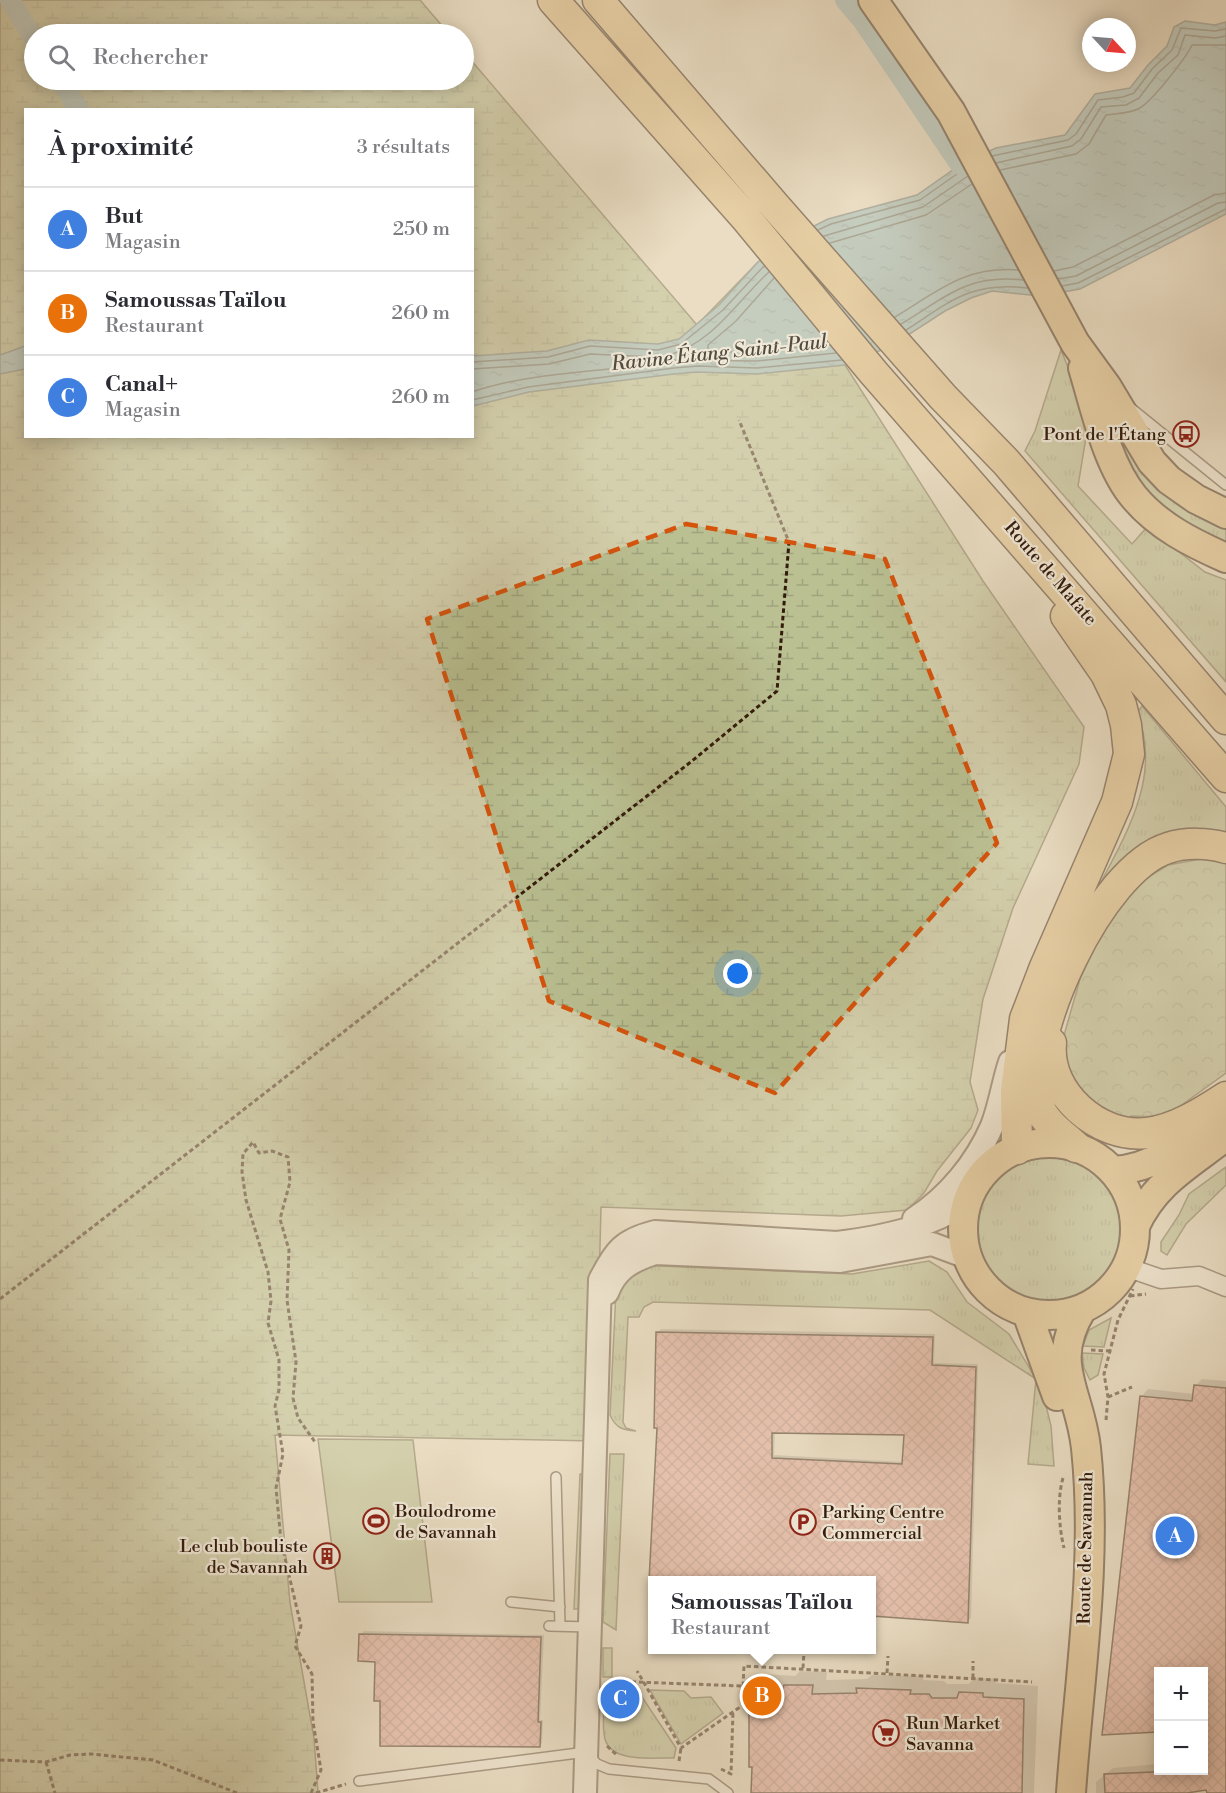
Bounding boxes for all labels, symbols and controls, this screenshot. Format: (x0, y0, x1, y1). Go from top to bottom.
north arrow (1082, 18, 1136, 72)
search box (24, 24, 474, 90)
icon: search (45, 41, 78, 74)
text: Rechercher (93, 44, 208, 71)
text: À proximité (48, 131, 193, 163)
text: 3 résultats (357, 135, 450, 160)
text: But (105, 203, 143, 230)
text: A (60, 217, 75, 242)
text: 250 m (393, 217, 450, 242)
text: Magasin (105, 230, 181, 255)
text: Samoussas Taïlou (105, 287, 287, 314)
text: B (60, 301, 75, 326)
text: 260 m (392, 301, 450, 326)
text: Restaurant (105, 314, 204, 339)
water label: Ravine Étang Saint-Paul (609, 329, 829, 377)
text: Canal+ (105, 371, 178, 398)
text: C (60, 385, 75, 410)
text: 260 m (392, 385, 450, 410)
text: Magasin (105, 398, 181, 423)
bus stop icon: Pont de l'Étang (1171, 419, 1201, 449)
place label: Pont de l'Étang (1043, 423, 1167, 446)
street label: Route de Mafate (999, 516, 1102, 630)
your location (723, 959, 752, 988)
street label: Route de Savannah (1073, 1471, 1098, 1625)
place label: Boulodrome de Savannah (394, 1500, 497, 1544)
place label: Parking Centre Commercial (822, 1501, 944, 1545)
sports icon: Boulodrome de Savannah (361, 1506, 391, 1536)
parking icon: Parking Centre Commercial (788, 1507, 818, 1537)
pin: A (1156, 1514, 1194, 1558)
place label: Le club bouliste de Savannah (180, 1535, 308, 1579)
building icon: Le club bouliste de Savannah (312, 1541, 342, 1571)
popup (648, 1576, 876, 1654)
text: Samoussas Taïlou (671, 1589, 853, 1616)
text: Restaurant (671, 1616, 770, 1641)
map controls (1154, 1667, 1208, 1775)
button: + (1154, 1667, 1208, 1721)
pin: B (742, 1674, 782, 1718)
pin: C (600, 1676, 640, 1722)
place label: Run Market Savanna (906, 1712, 1001, 1756)
supermarket icon: Run Market Savanna (871, 1718, 901, 1748)
button: − (1154, 1721, 1208, 1775)

